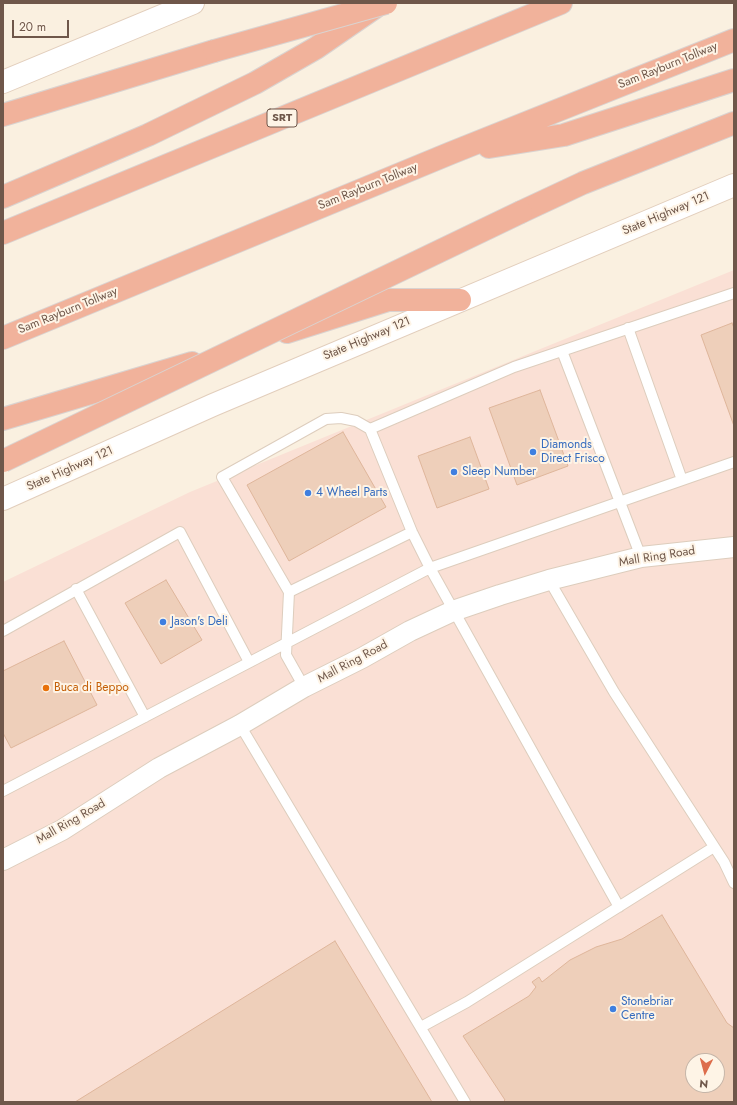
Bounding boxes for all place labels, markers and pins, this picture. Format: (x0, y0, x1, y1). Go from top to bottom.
place label: Diamonds Direct Frisco (541, 438, 605, 466)
marker: Diamonds Direct Frisco (528, 447, 538, 457)
place label: Sleep Number (462, 465, 536, 479)
marker: Sleep Number (449, 467, 459, 477)
place label: 4 Wheel Parts (316, 486, 387, 500)
marker: 4 Wheel Parts (303, 488, 313, 498)
place label: Jason's Deli (171, 615, 228, 629)
marker: Jason's Deli (158, 617, 168, 627)
place label: Buca di Beppo (54, 681, 129, 695)
marker: Buca di Beppo (41, 683, 51, 693)
place label: Stonebriar Centre (621, 995, 673, 1023)
marker: Stonebriar Centre (608, 1004, 618, 1014)

